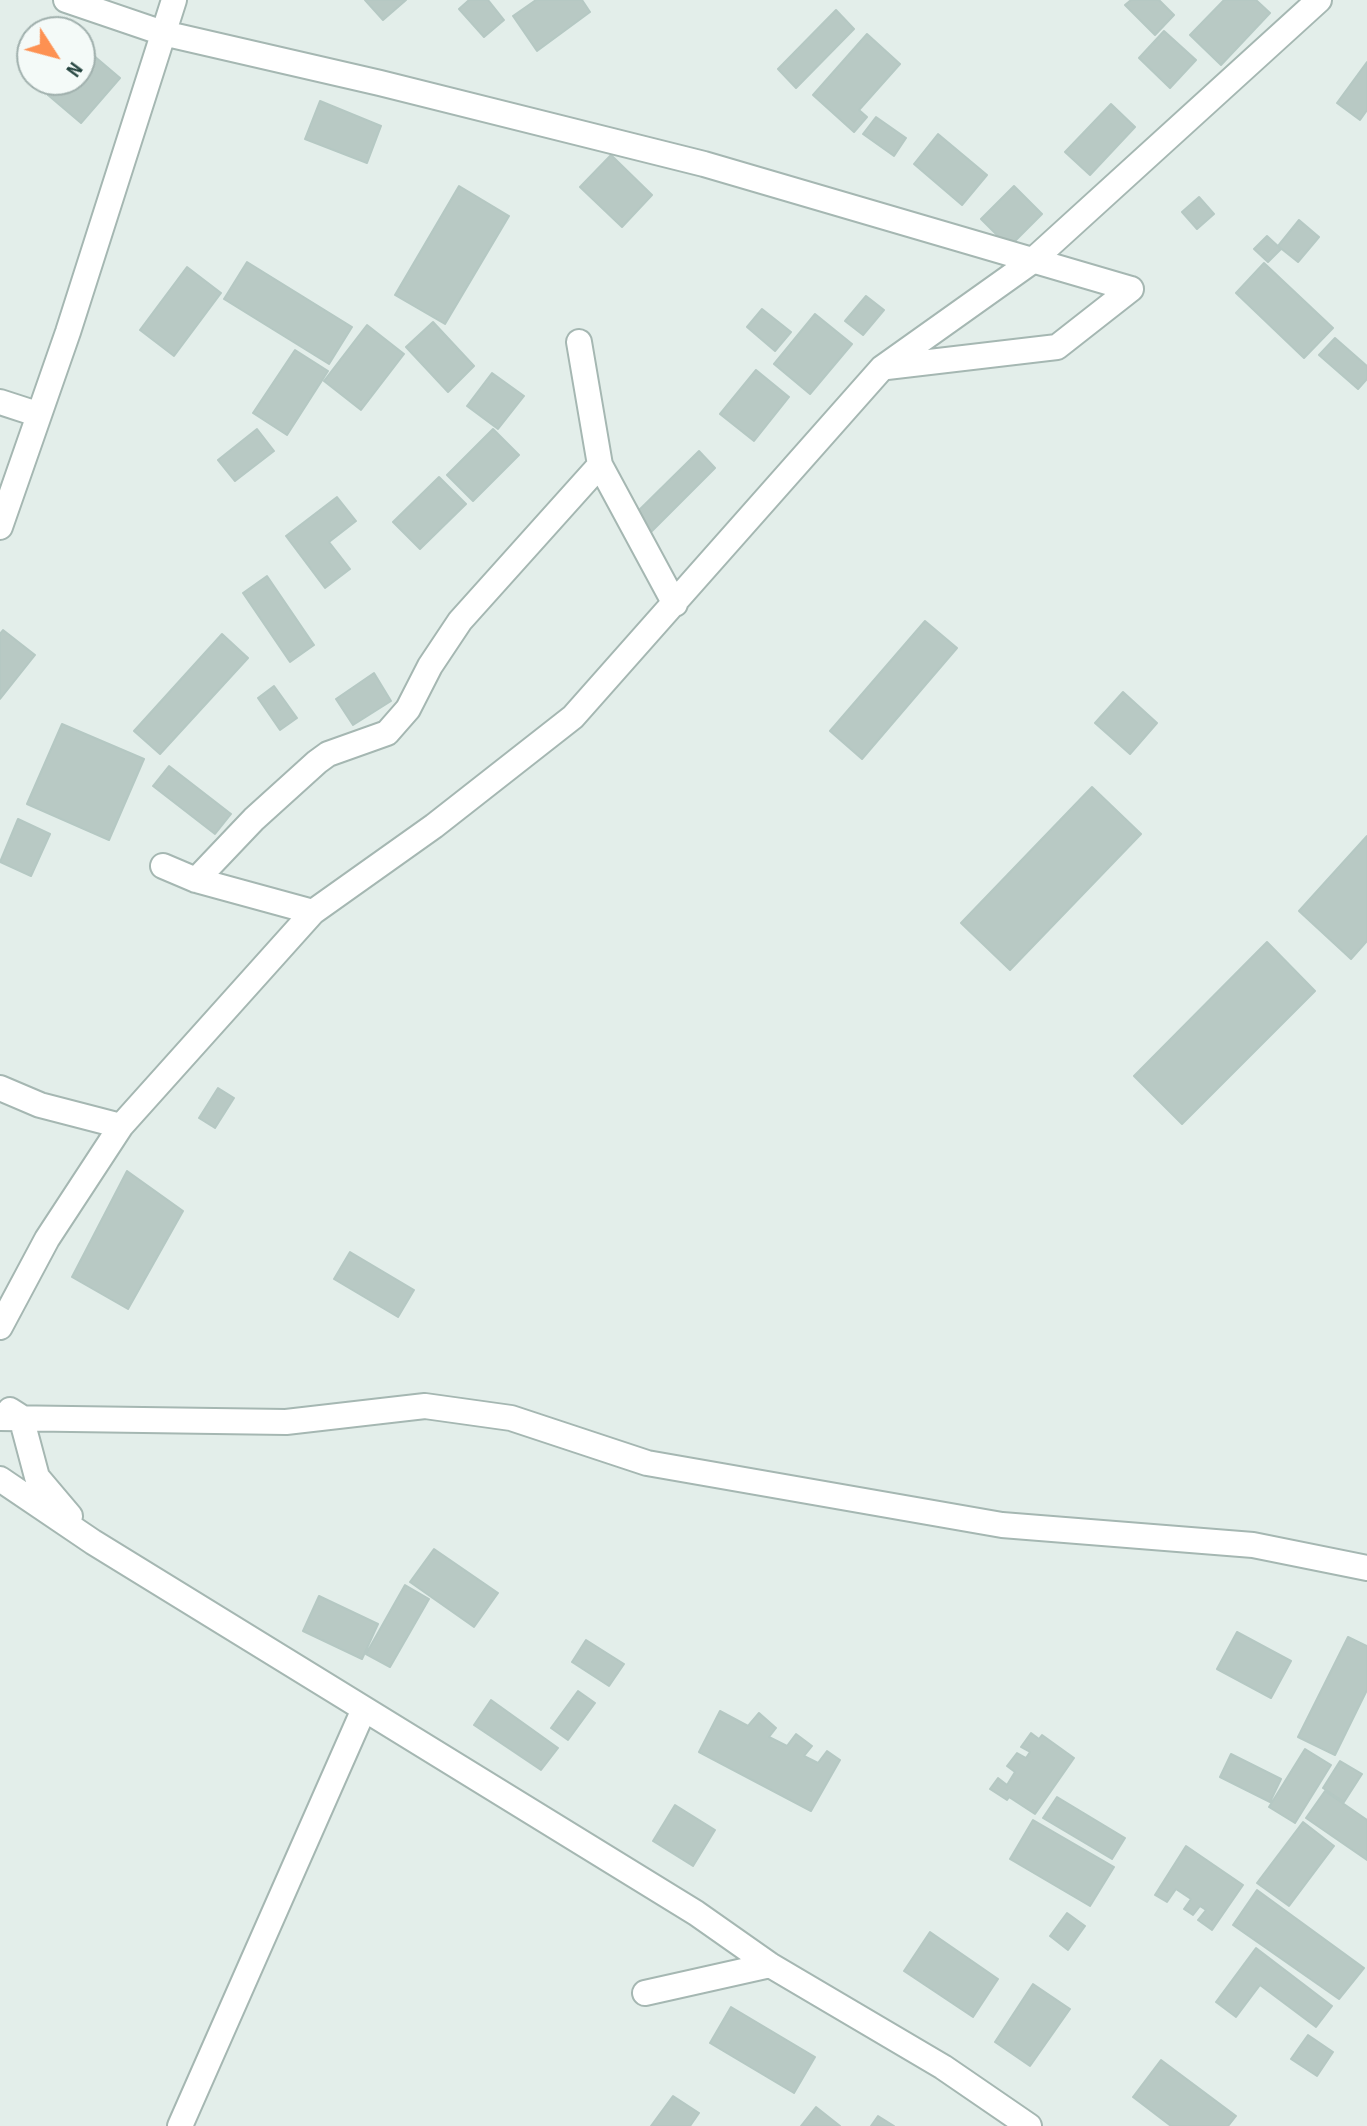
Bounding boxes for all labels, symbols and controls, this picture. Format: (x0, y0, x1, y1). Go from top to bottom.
north arrow (16, 16, 96, 96)
text: N (60, 57, 89, 82)

